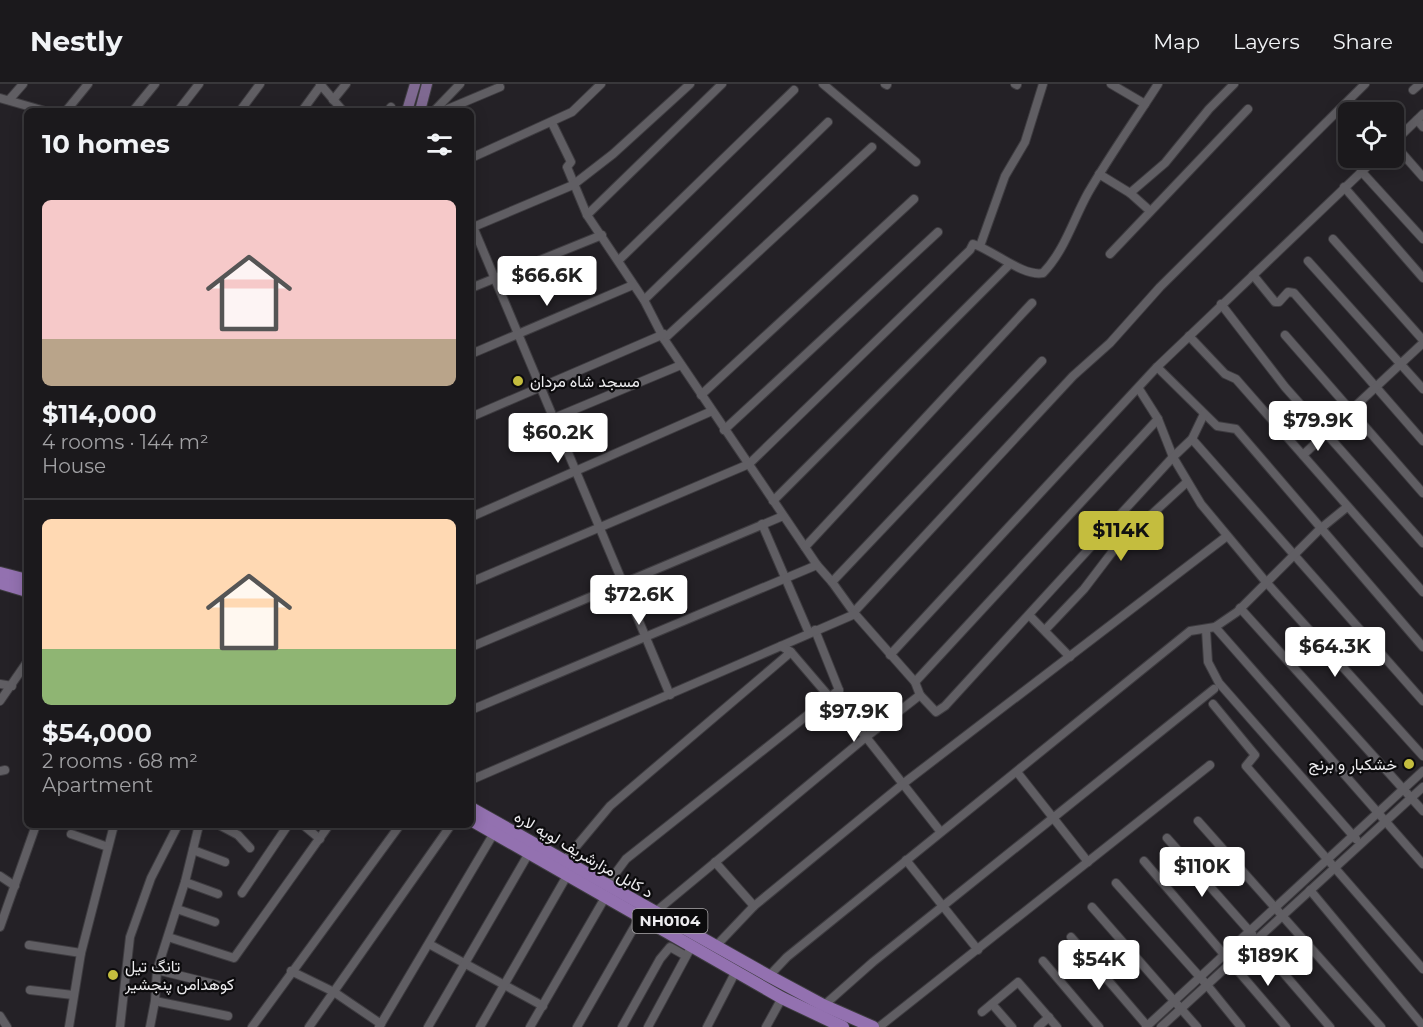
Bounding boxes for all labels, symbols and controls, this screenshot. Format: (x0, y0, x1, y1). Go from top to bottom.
text: Nestly (30, 24, 123, 58)
text: Map (1153, 29, 1200, 54)
text: Layers (1233, 29, 1300, 54)
text: Share (1333, 29, 1393, 54)
map controls (1338, 102, 1404, 168)
button: locate (1338, 102, 1404, 168)
text: 10 homes (42, 128, 170, 160)
icon: filters (423, 128, 456, 161)
icon: home (195, 239, 303, 347)
pin: $66.6K (498, 256, 596, 307)
text: $66.6K (512, 263, 582, 287)
place label: مسجد شاه مردان (530, 372, 640, 392)
marker: مسجد شاه مردان (511, 374, 525, 388)
text: $114,000 (42, 398, 157, 430)
pin: $79.9K (1269, 401, 1367, 452)
text: $79.9K (1283, 408, 1353, 432)
pin: $60.2K (509, 413, 607, 464)
text: $60.2K (523, 420, 593, 444)
text: 4 rooms · 144 m² (42, 430, 209, 454)
text: House (42, 454, 106, 478)
pin: $114K (1079, 511, 1163, 562)
text: $114K (1093, 518, 1149, 542)
icon: home (195, 558, 303, 666)
pin: $72.6K (590, 575, 688, 626)
text: $72.6K (604, 582, 674, 606)
pin: $64.3K (1286, 627, 1384, 678)
text: $64.3K (1299, 634, 1371, 658)
pin: $97.9K (805, 692, 903, 743)
text: $97.9K (819, 699, 889, 723)
text: $54,000 (42, 717, 152, 749)
text: 2 rooms · 68 m² (42, 749, 198, 773)
place label: خشکبار و برنج (1309, 755, 1397, 776)
marker: خشکبار و برنج (1402, 757, 1416, 771)
text: Apartment (42, 773, 153, 797)
street label: د کابل مزارشریف لویه لاره (510, 807, 657, 903)
pin: $110K (1160, 847, 1244, 898)
text: $110K (1174, 854, 1230, 878)
road number: NH0104 (632, 909, 708, 933)
pin: $189K (1226, 936, 1310, 987)
pin: $54K (1063, 940, 1135, 991)
text: $189K (1237, 943, 1299, 967)
text: $54K (1072, 947, 1126, 971)
place label: تانگ تیل کوهدامن پنجشیر (124, 957, 234, 996)
marker: تانگ تیل کوهدامن پنجشیر (106, 968, 120, 982)

